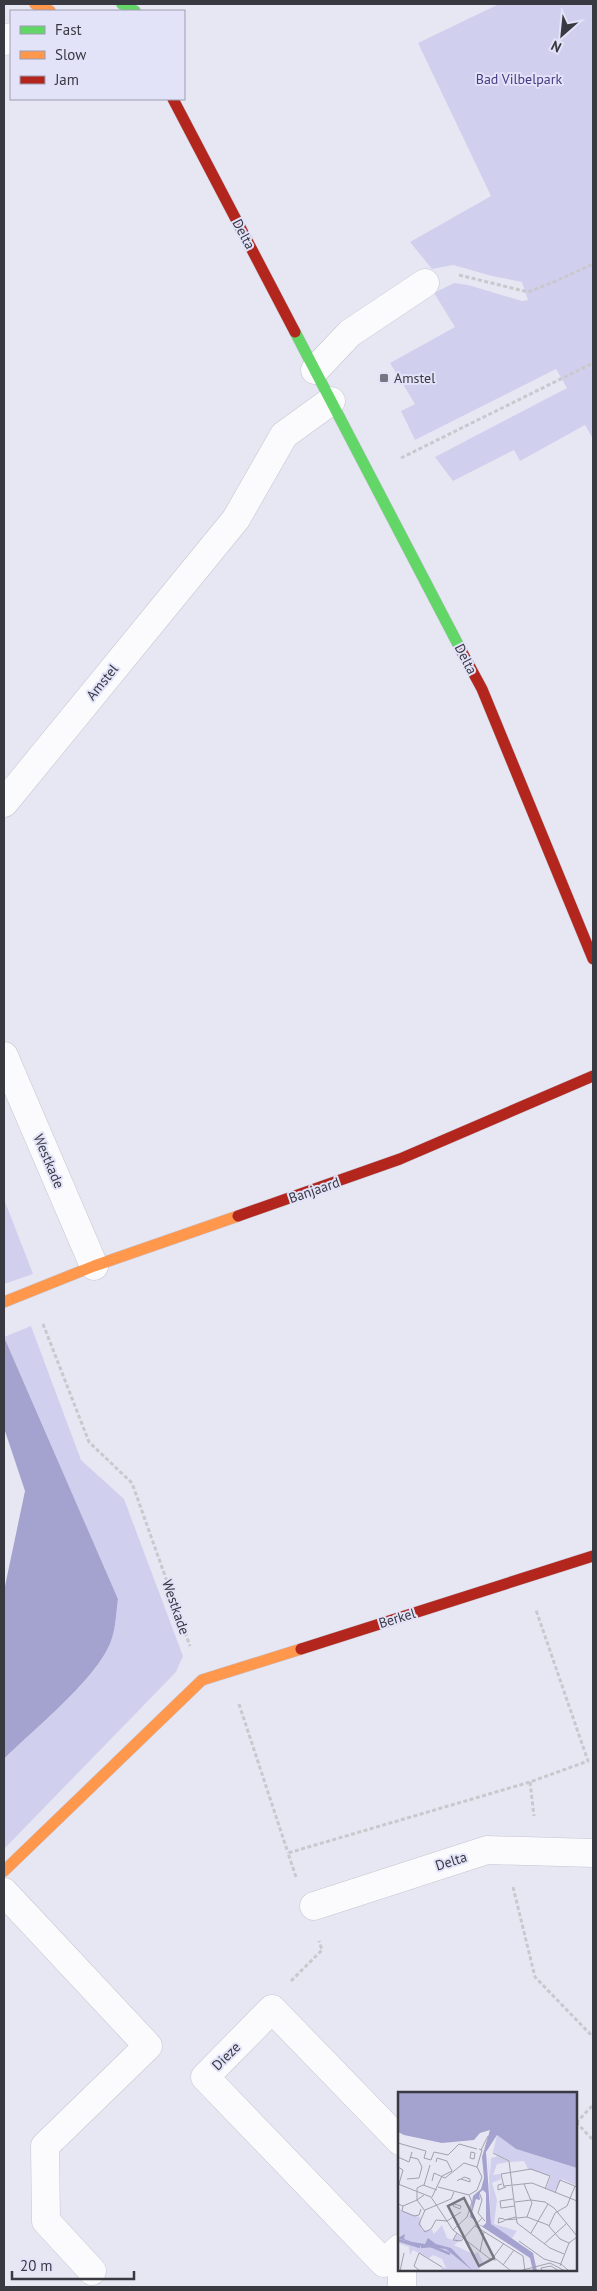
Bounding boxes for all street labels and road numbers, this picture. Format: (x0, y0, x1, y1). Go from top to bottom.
street label: Delta (229, 216, 259, 252)
street label: Delta (451, 641, 481, 677)
street label: Amstel (82, 660, 122, 704)
street label: Westkade (30, 1131, 68, 1191)
street label: Banjaard (286, 1173, 342, 1207)
street label: Westkade (158, 1577, 194, 1637)
street label: Berkel (376, 1604, 418, 1632)
street label: Delta (433, 1847, 469, 1875)
street label: Dieze (208, 2038, 244, 2074)

